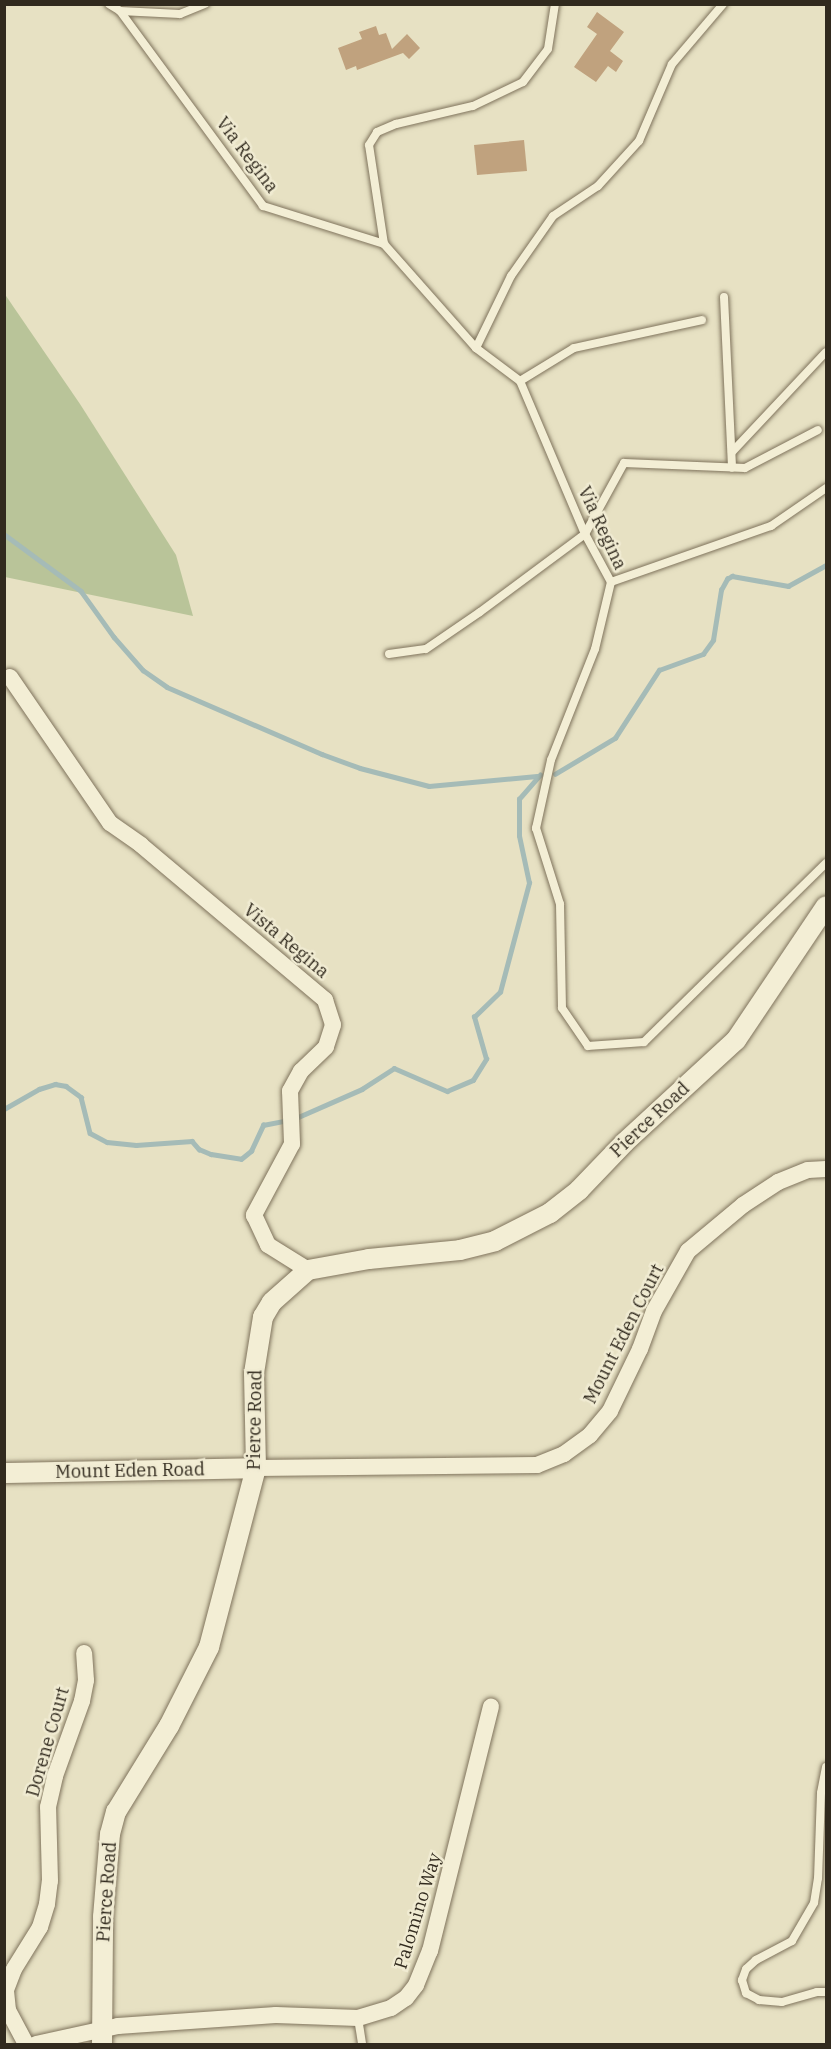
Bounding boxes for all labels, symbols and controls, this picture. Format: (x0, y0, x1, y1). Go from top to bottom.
street label: Via Regina (211, 113, 283, 197)
street label: Via Regina (573, 483, 631, 573)
street label: Vista Regina (239, 899, 333, 983)
street label: Pierce Road (606, 1078, 694, 1162)
street label: Mount Eden Court (579, 1261, 669, 1407)
street label: Pierce Road (243, 1370, 267, 1470)
street label: Mount Eden Road (55, 1459, 205, 1483)
street label: Dorene Court (22, 1685, 74, 1799)
street label: Pierce Road (93, 1841, 121, 1943)
street label: Palomino Way (390, 1850, 446, 1972)

